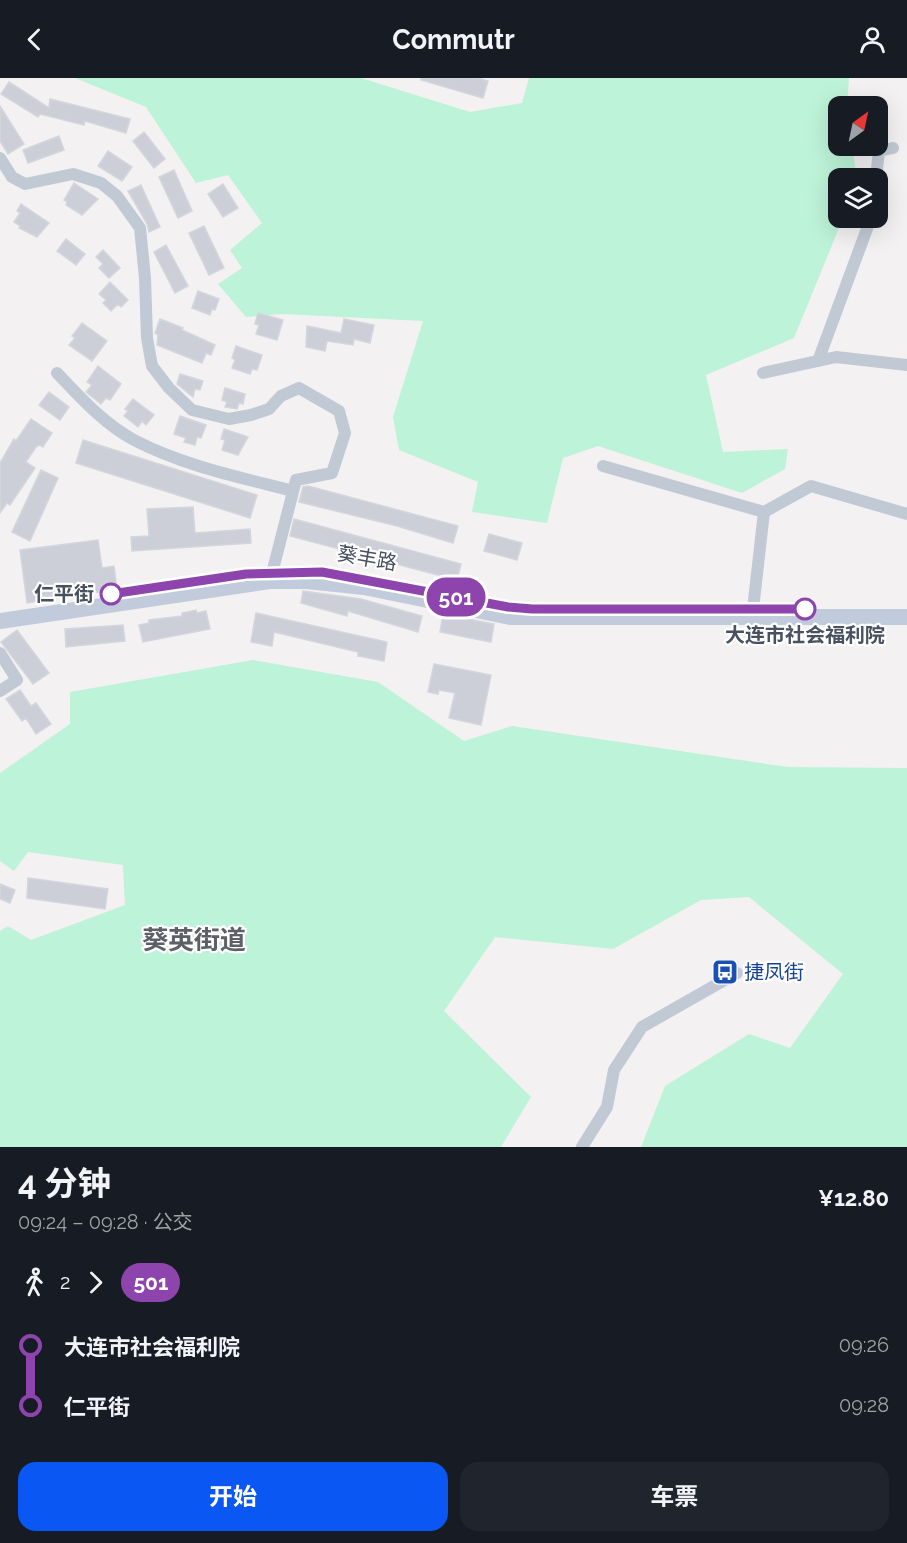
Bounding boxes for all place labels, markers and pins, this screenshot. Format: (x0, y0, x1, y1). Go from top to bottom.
place label: 仁平街 (34, 582, 94, 606)
marker: 仁平街 (100, 583, 122, 605)
marker: 大连市社会福利院 (794, 598, 816, 620)
place label: 大连市社会福利院 (725, 623, 885, 647)
bus stop icon: 捷凤街 (710, 957, 740, 987)
place label: 捷凤街 (744, 960, 804, 984)

